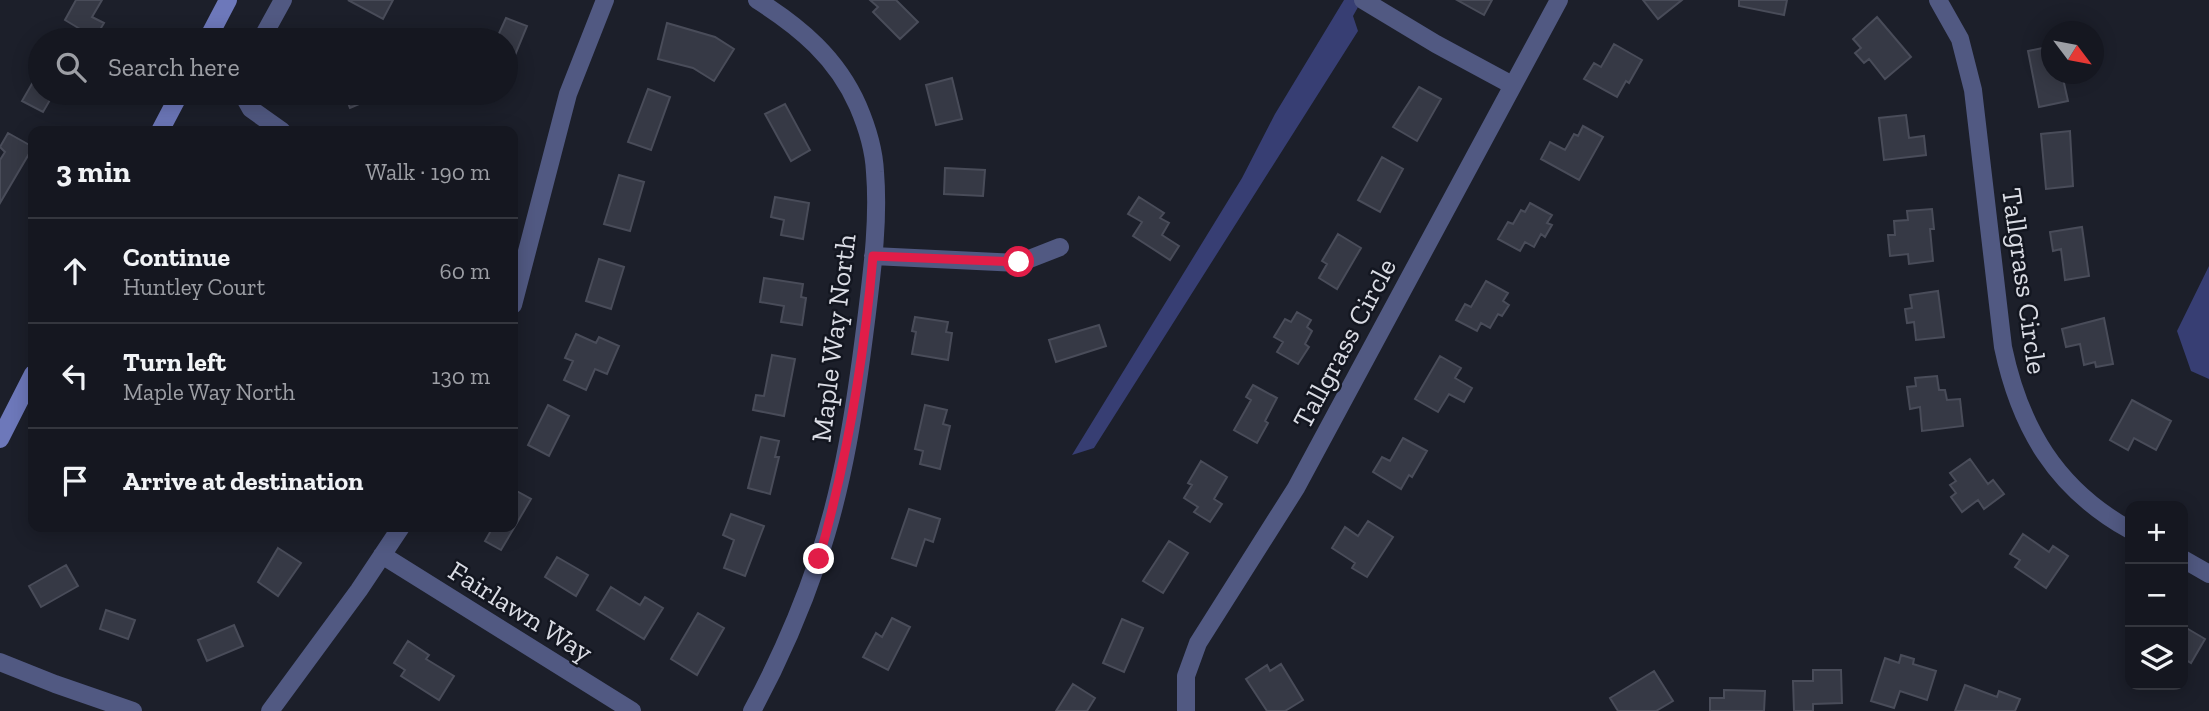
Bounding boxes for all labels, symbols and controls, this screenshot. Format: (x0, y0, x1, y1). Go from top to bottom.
north arrow (2041, 21, 2104, 84)
search box (28, 28, 518, 105)
icon: search (52, 48, 90, 86)
text: Search here (108, 51, 240, 83)
text: 3 min (56, 154, 131, 190)
text: Walk · 190 m (365, 158, 490, 186)
street label: Tallgrass Circle (1995, 186, 2054, 376)
street label: Maple Way North (804, 232, 863, 444)
text: Continue (123, 241, 230, 273)
route start (1003, 246, 1034, 277)
icon: ahead (56, 252, 94, 290)
street label: Tallgrass Circle (1286, 253, 1403, 434)
text: 60 m (439, 257, 490, 285)
text: Huntley Court (123, 273, 265, 301)
text: Turn left (123, 346, 226, 378)
icon: left (56, 357, 94, 395)
text: 130 m (432, 362, 490, 390)
text: Maple Way North (123, 378, 295, 406)
icon: arrive (56, 462, 94, 500)
text: Arrive at destination (123, 465, 363, 497)
map controls (2125, 501, 2188, 690)
button: + (2125, 501, 2188, 564)
route end (803, 543, 834, 574)
street label: Fairlawn Way (443, 554, 599, 669)
button: − (2125, 564, 2188, 627)
button: layers (2125, 627, 2188, 690)

